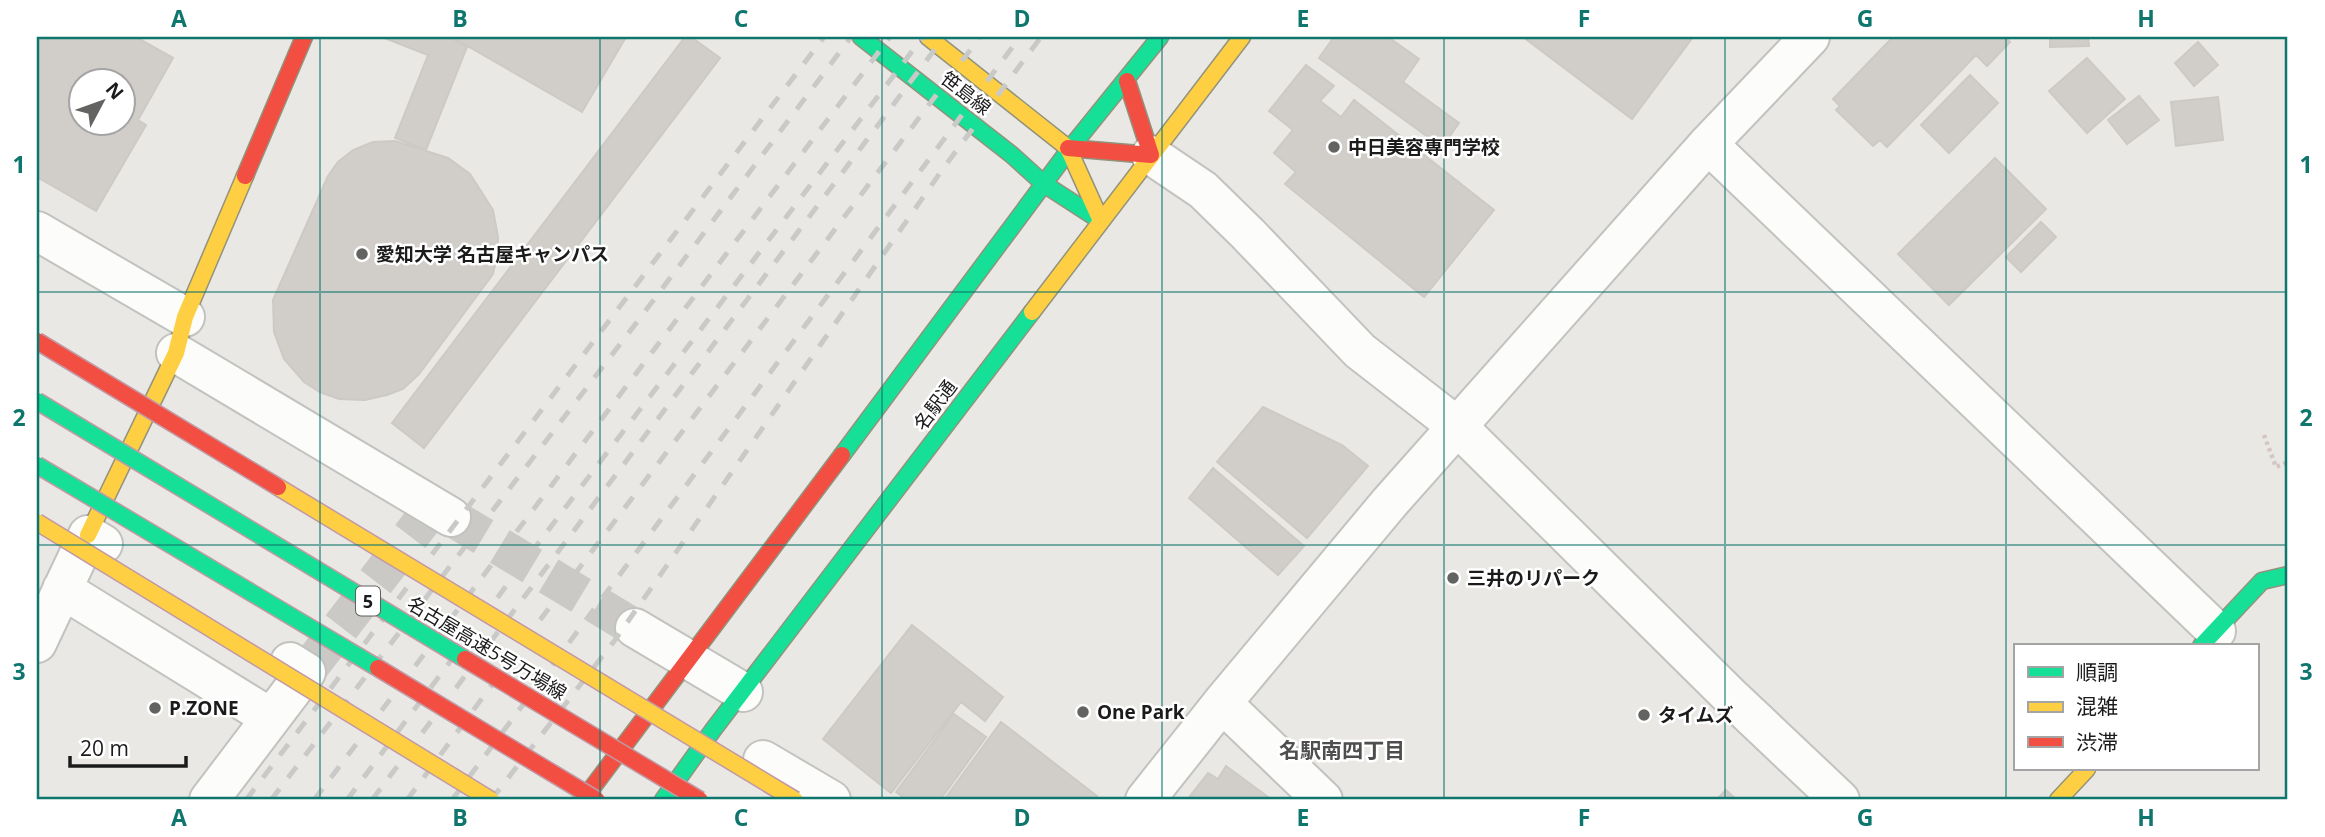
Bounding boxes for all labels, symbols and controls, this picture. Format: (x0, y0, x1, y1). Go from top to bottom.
text: A (171, 2, 187, 34)
text: B (452, 2, 468, 34)
text: C (734, 2, 748, 34)
text: D (1013, 2, 1031, 34)
text: E (1297, 2, 1309, 34)
text: F (1578, 2, 1590, 34)
text: G (1857, 2, 1873, 34)
text: H (2137, 2, 2155, 34)
street label: 笹島線 (936, 65, 996, 121)
north arrow (66, 66, 136, 136)
text: N (100, 76, 130, 105)
place label: 中日美容専門学校 (1348, 134, 1500, 160)
marker: 中日美容専門学校 (1326, 139, 1342, 155)
text: 1 (12, 148, 26, 180)
text: 1 (2299, 148, 2313, 180)
place label: 愛知大学 名古屋キャンパス (376, 241, 609, 267)
marker: 愛知大学 名古屋キャンパス (354, 246, 370, 262)
street label: 名駅通 (907, 374, 963, 436)
text: 2 (12, 401, 26, 433)
text: 2 (2299, 401, 2313, 433)
place label: 三井のリパーク (1467, 565, 1600, 591)
marker: 三井のリパーク (1445, 570, 1461, 586)
road number: 5 (356, 586, 380, 616)
street label: 名古屋高速5号万場線 (402, 590, 572, 706)
legend (2014, 644, 2258, 770)
text: 3 (12, 655, 26, 687)
text: 3 (2299, 655, 2313, 687)
text: 順調 (2076, 658, 2118, 686)
text: 混雑 (2076, 692, 2118, 720)
place label: P.ZONE (169, 695, 239, 721)
place label: One Park (1097, 699, 1185, 725)
marker: P.ZONE (147, 700, 163, 716)
place label: タイムズ (1658, 702, 1734, 728)
marker: One Park (1075, 704, 1091, 720)
marker: タイムズ (1636, 707, 1652, 723)
scale bar (70, 725, 186, 769)
text: 渋滞 (2076, 728, 2118, 756)
text: 20 m (80, 734, 129, 762)
district label: 名駅南四丁目 (1279, 736, 1405, 764)
text: A (171, 801, 187, 833)
text: B (452, 801, 468, 833)
text: C (734, 801, 748, 833)
text: D (1013, 801, 1031, 833)
text: E (1297, 801, 1309, 833)
text: F (1578, 801, 1590, 833)
text: G (1857, 801, 1873, 833)
text: H (2137, 801, 2155, 833)

